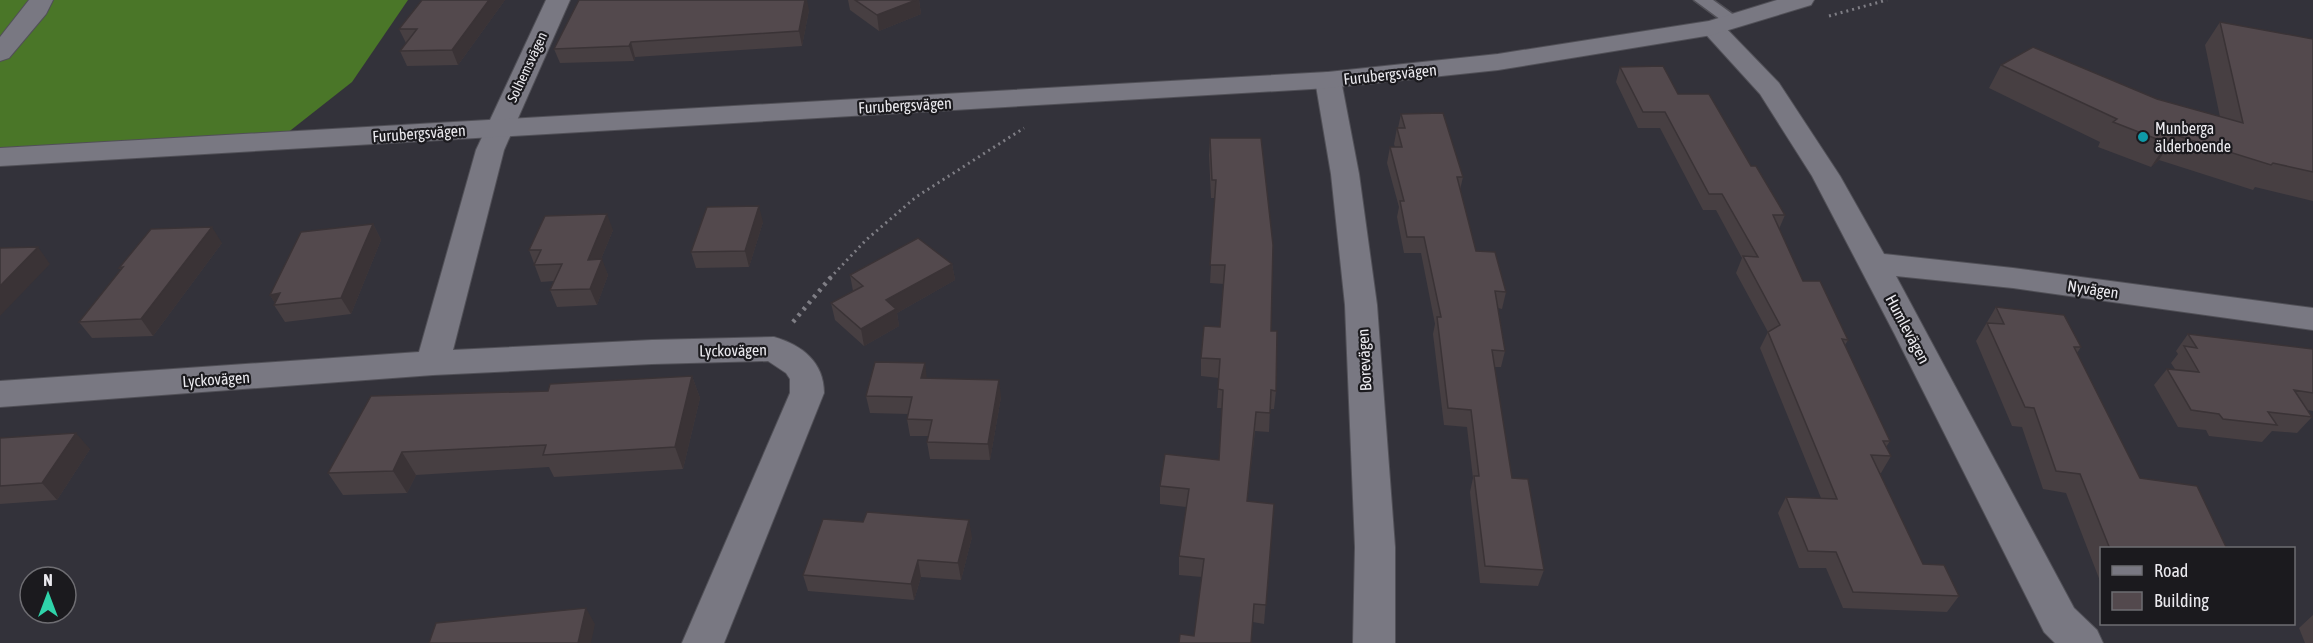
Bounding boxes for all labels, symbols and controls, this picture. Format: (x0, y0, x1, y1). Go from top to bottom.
street label: Solhemsvägen (504, 29, 550, 105)
street label: Furubergsvägen (1343, 60, 1438, 89)
street label: Furubergsvägen (858, 94, 952, 117)
place label: Munberga älderboende (2155, 119, 2231, 155)
street label: Furubergsvägen (372, 121, 466, 146)
marker: Munberga älderboende (2136, 130, 2150, 144)
street label: Nyvägen (2066, 277, 2120, 302)
street label: Humlevägen (1882, 292, 1934, 367)
street label: Borevägen (1353, 328, 1376, 392)
street label: Lyckovägen (699, 340, 767, 361)
street label: Lyckovägen (182, 368, 250, 391)
legend (2100, 547, 2295, 625)
text: Road (2154, 560, 2188, 581)
north arrow (18, 565, 78, 625)
text: N (43, 571, 53, 589)
text: Building (2154, 590, 2209, 611)

